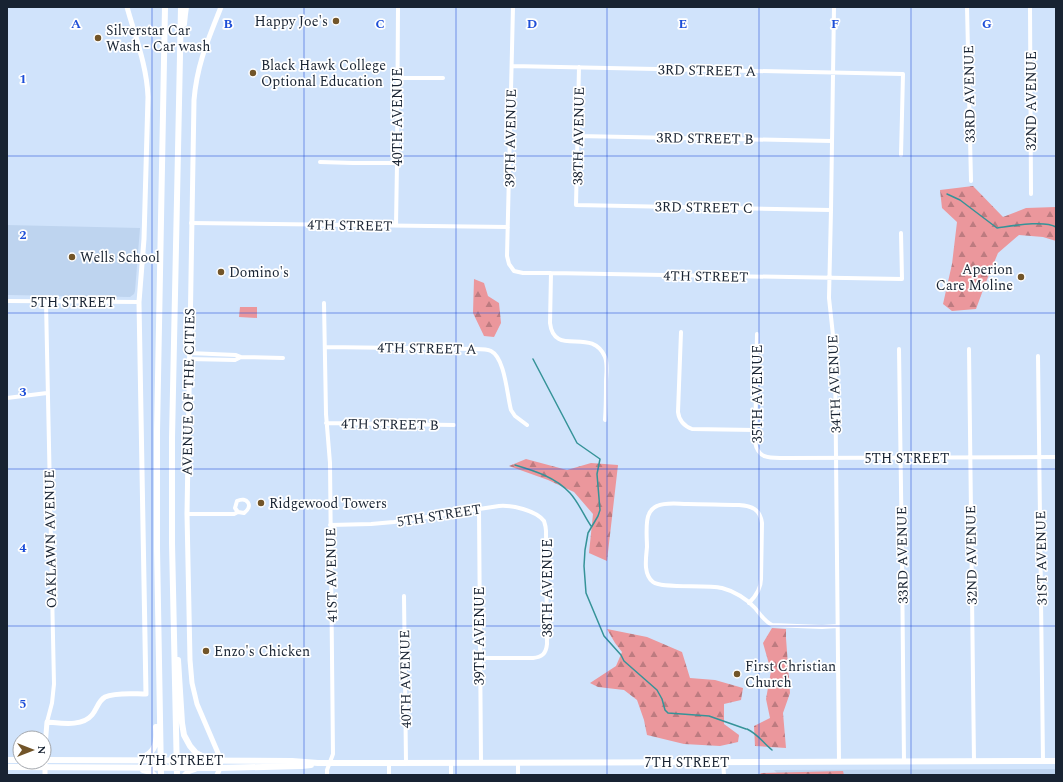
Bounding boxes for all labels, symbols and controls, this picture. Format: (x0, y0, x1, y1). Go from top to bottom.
place label: Happy Joe's (255, 11, 328, 32)
text: A (71, 14, 81, 34)
text: B (223, 14, 233, 34)
text: C (375, 14, 385, 34)
text: D (527, 14, 537, 34)
text: E (679, 14, 688, 34)
text: F (831, 14, 839, 34)
text: G (982, 14, 992, 34)
marker: Happy Joe's (331, 16, 341, 26)
place label: Silverstar Car Wash - Car wash (106, 20, 210, 57)
marker: Silverstar Car Wash - Car wash (93, 33, 103, 43)
street label: 33RD AVENUE (958, 45, 981, 143)
street label: 32ND AVENUE (1021, 51, 1042, 151)
place label: Black Hawk College Optional Education (261, 55, 386, 92)
street label: 3RD STREET A (658, 59, 757, 82)
marker: Black Hawk College Optional Education (248, 68, 258, 78)
street label: 40TH AVENUE (387, 68, 408, 166)
text: 1 (19, 69, 27, 89)
street label: 38TH AVENUE (567, 87, 590, 185)
street label: 39TH AVENUE (499, 89, 522, 187)
street label: 3RD STREET B (656, 127, 754, 150)
street label: 3RD STREET C (655, 196, 753, 219)
street label: 4TH STREET (307, 214, 393, 237)
text: 2 (19, 225, 27, 245)
place label: Wells School (80, 247, 160, 268)
marker: Wells School (67, 252, 77, 262)
place label: Aperion Care Moline (936, 259, 1013, 296)
place label: Domino's (229, 262, 289, 283)
street label: 4TH STREET (663, 265, 749, 288)
marker: Domino's (216, 267, 226, 277)
marker: Aperion Care Moline (1016, 272, 1026, 282)
street label: 5TH STREET (30, 292, 116, 313)
street label: AVENUE OF THE CITIES (177, 308, 200, 476)
street label: 34TH AVENUE (822, 334, 847, 434)
street label: 4TH STREET A (377, 337, 477, 360)
street label: 35TH AVENUE (747, 345, 768, 443)
text: 3 (19, 382, 27, 402)
street label: 4TH STREET B (341, 413, 439, 436)
street label: 5TH STREET (864, 448, 950, 469)
street label: OAKLAWN AVENUE (39, 470, 62, 608)
place label: Ridgewood Towers (269, 493, 387, 514)
marker: Ridgewood Towers (256, 498, 266, 508)
street label: 5TH STREET (395, 498, 483, 533)
street label: 32ND AVENUE (960, 505, 983, 605)
street label: 33RD AVENUE (891, 506, 914, 604)
street label: 31ST AVENUE (1030, 511, 1053, 605)
street label: 41ST AVENUE (320, 528, 343, 622)
text: 4 (19, 538, 27, 558)
street label: 38TH AVENUE (537, 539, 558, 637)
street label: 39TH AVENUE (469, 587, 490, 685)
street label: 40TH AVENUE (394, 630, 417, 728)
place label: Enzo's Chicken (214, 641, 310, 662)
marker: Enzo's Chicken (201, 646, 211, 656)
place label: First Christian Church (745, 656, 836, 693)
marker: First Christian Church (732, 669, 742, 679)
text: 5 (19, 694, 27, 714)
north arrow (12, 730, 52, 770)
text: N (33, 746, 50, 755)
street label: 7TH STREET (138, 750, 224, 771)
street label: 7TH STREET (644, 752, 730, 773)

